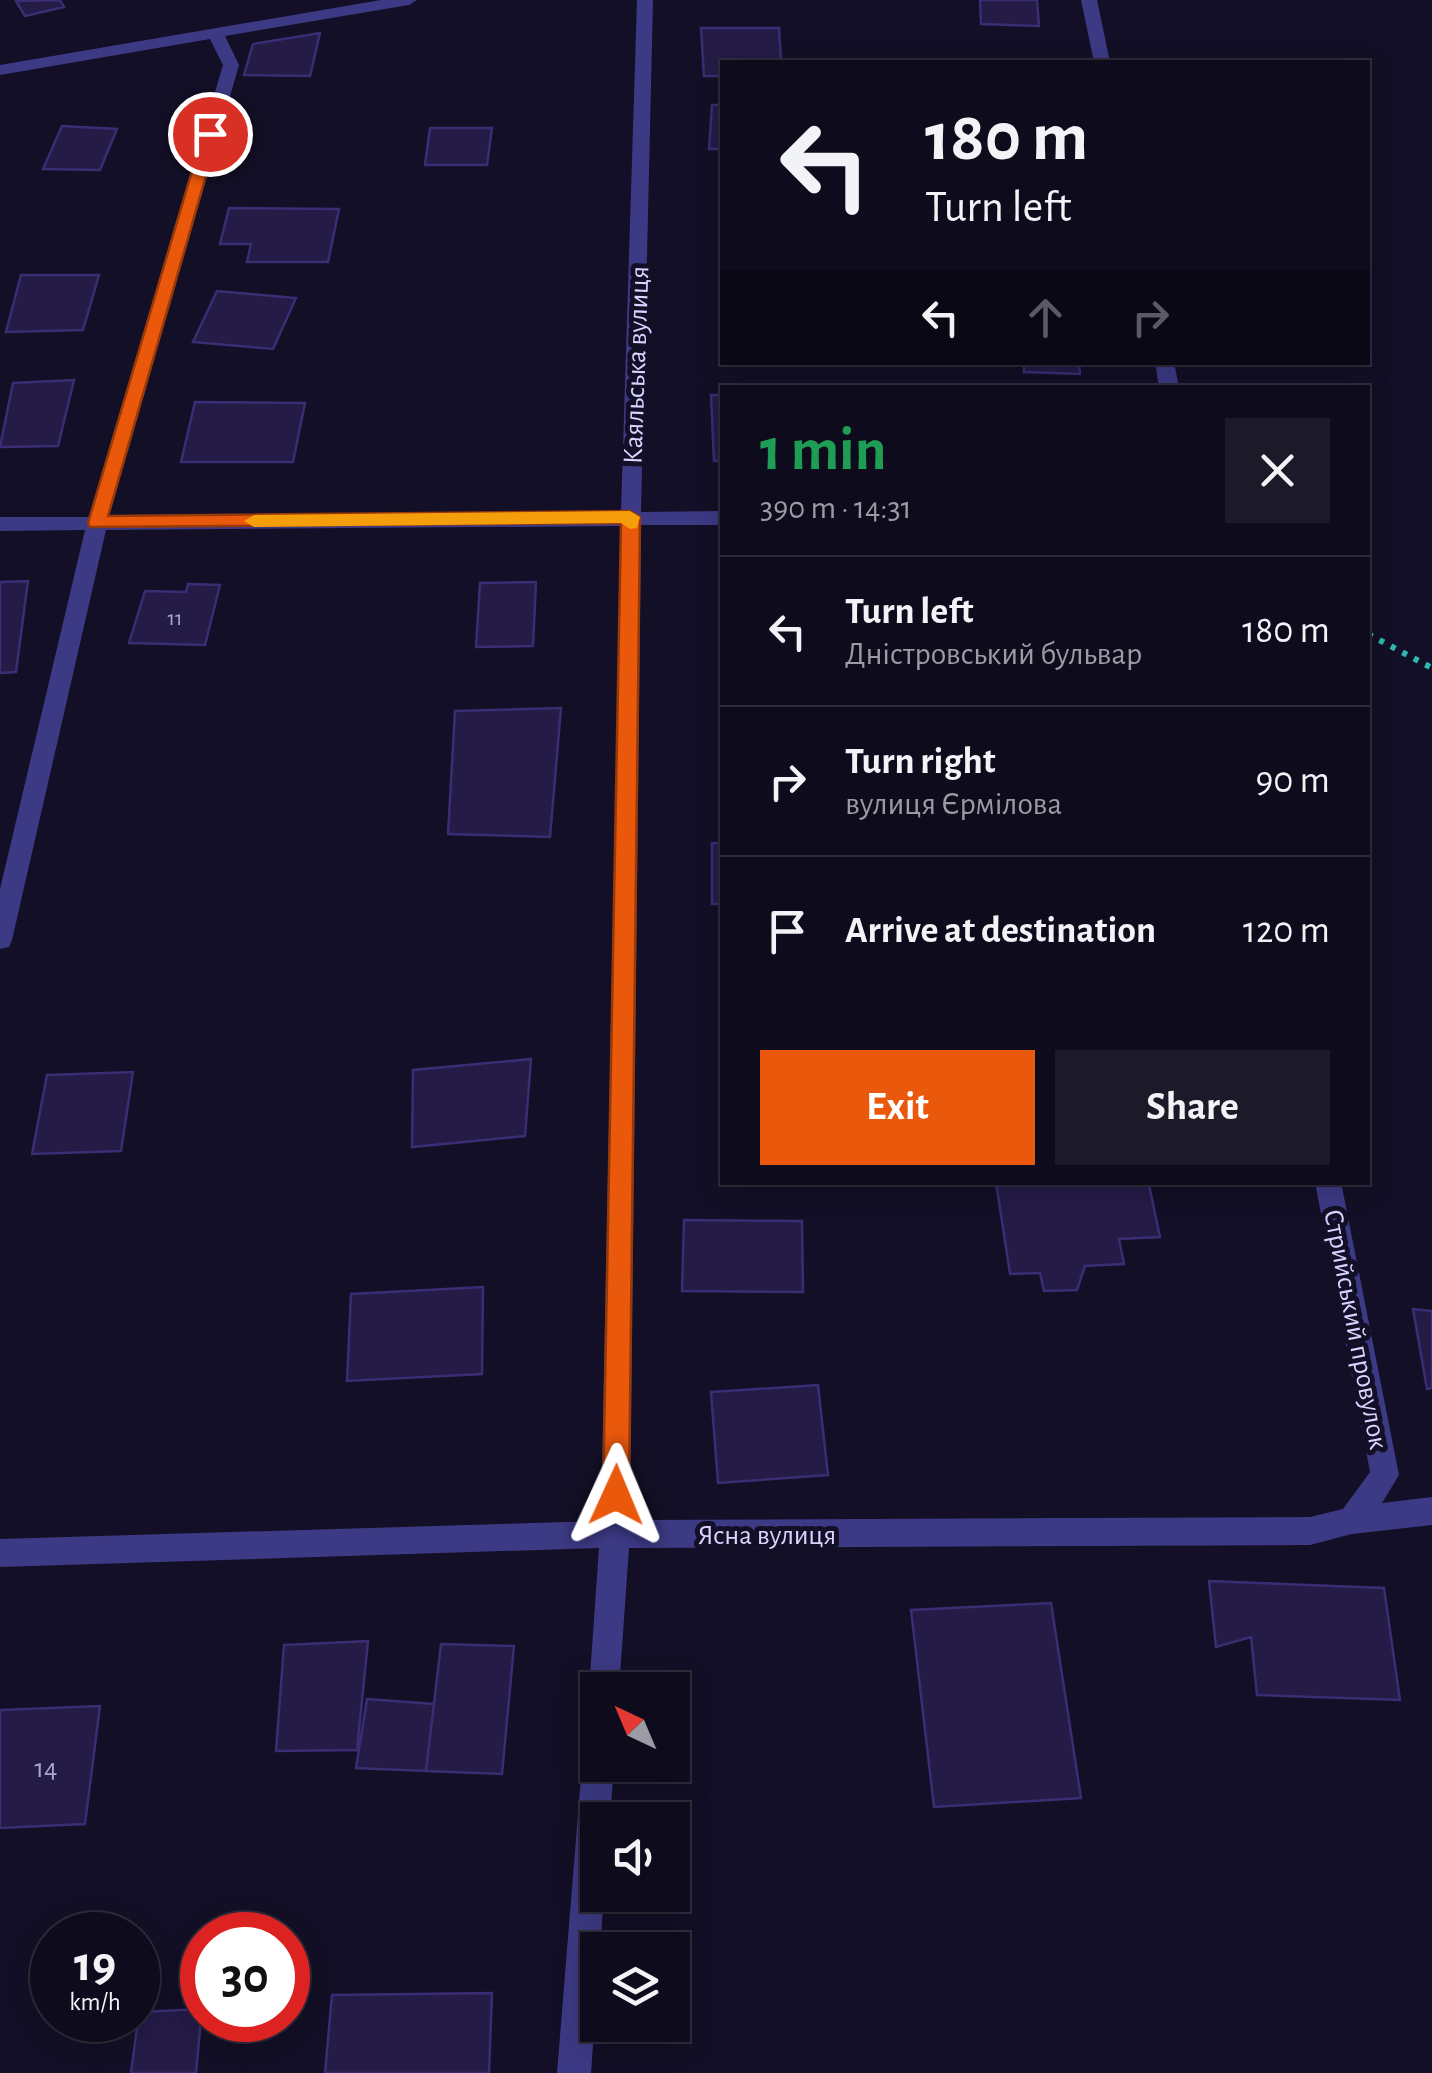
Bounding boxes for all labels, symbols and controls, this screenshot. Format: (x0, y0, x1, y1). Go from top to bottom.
pin (168, 92, 253, 177)
icon: left (760, 100, 890, 230)
text: 180 m (925, 103, 1088, 173)
icon: arrive (183, 107, 238, 162)
text: Turn left (925, 185, 1072, 230)
street label: Каяльська вулиця (620, 266, 654, 465)
icon: left (913, 290, 968, 345)
icon: ahead (1018, 290, 1073, 345)
icon: right (1123, 290, 1178, 345)
button: close (1225, 418, 1330, 523)
text: 1 min (760, 421, 886, 481)
text: 390 m · 14:31 (760, 492, 912, 524)
text: Turn left (845, 593, 973, 631)
icon: left (760, 604, 815, 659)
house number: 11 (167, 607, 183, 629)
text: 180 m (1242, 612, 1330, 650)
text: Дністровський бульвар (845, 638, 1142, 670)
text: Turn right (845, 743, 995, 781)
icon: right (760, 754, 815, 809)
text: 90 m (1255, 762, 1330, 800)
text: вулиця Єрмілова (845, 788, 1062, 820)
icon: arrive (760, 904, 815, 959)
text: Arrive at destination (845, 912, 1156, 950)
text: 120 m (1243, 912, 1330, 950)
button: Exit (760, 1050, 1035, 1165)
button: Share (1055, 1050, 1330, 1165)
street label: Стрийський провулок (1318, 1207, 1392, 1452)
position arrow (564, 1443, 668, 1547)
street label: Ясна вулиця (698, 1522, 836, 1550)
north arrow (580, 1672, 690, 1782)
map controls (580, 1672, 690, 2042)
house number: 14 (34, 1755, 58, 1783)
button: sound (580, 1802, 690, 1912)
speed limit sign: 30 (180, 1912, 310, 2042)
button: layers (580, 1932, 690, 2042)
text: 19 (74, 1940, 116, 1990)
text: km/h (69, 1990, 121, 2015)

